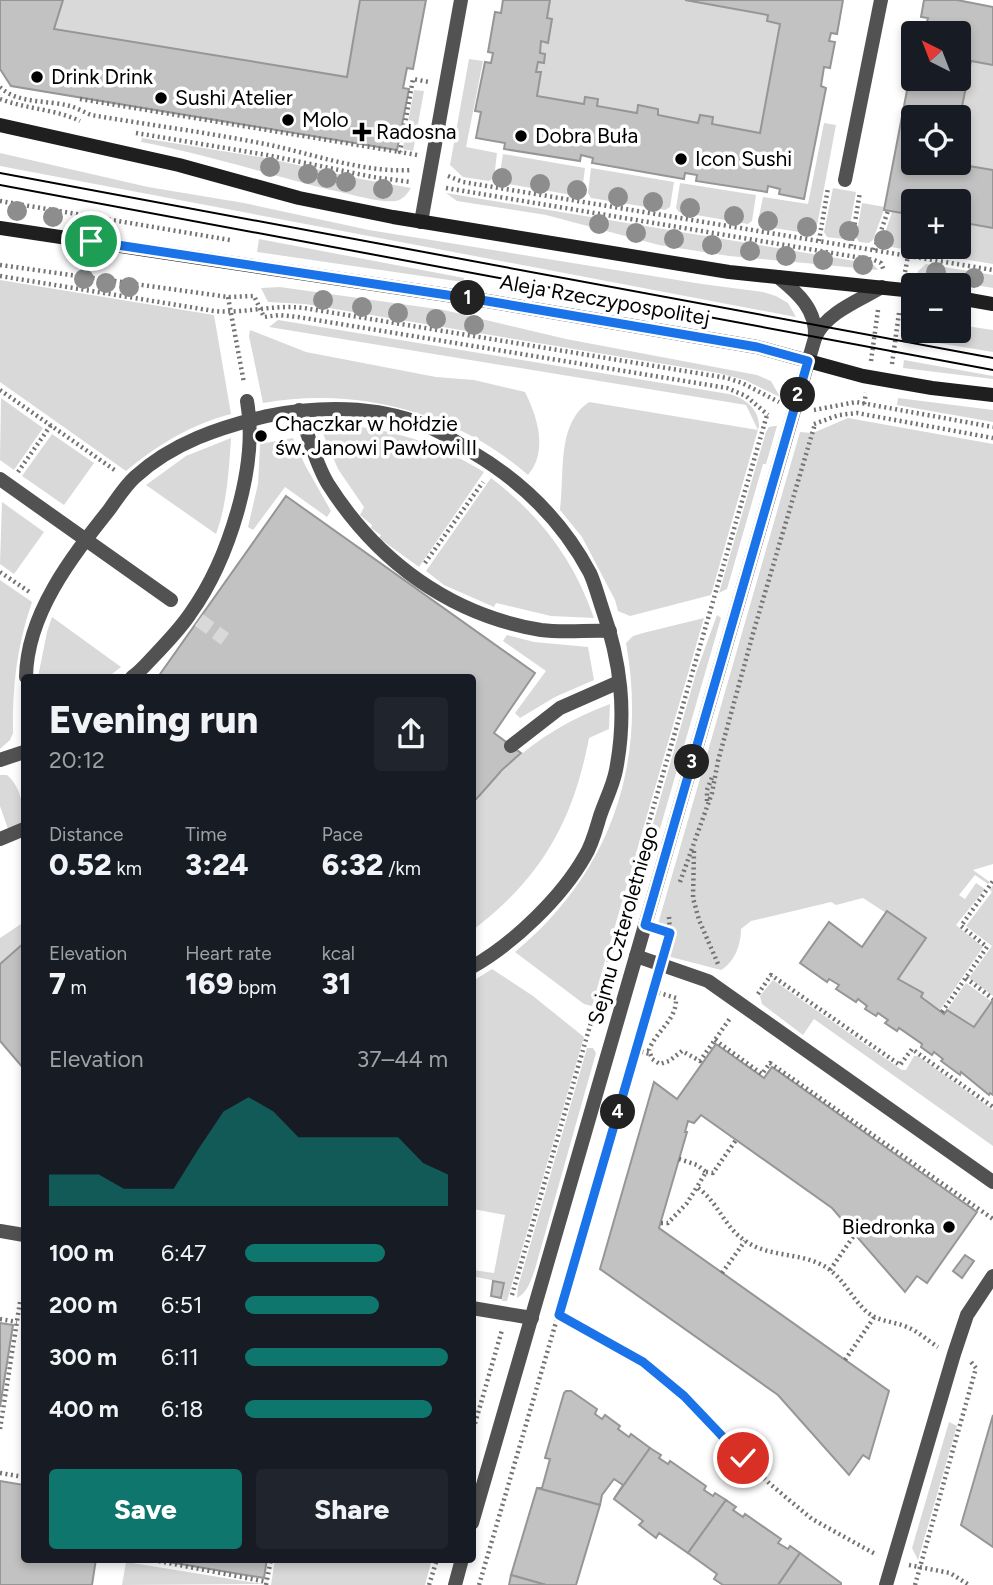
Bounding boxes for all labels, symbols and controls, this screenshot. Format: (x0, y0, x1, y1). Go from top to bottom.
north arrow (901, 21, 971, 91)
map controls (901, 21, 971, 343)
place label: Drink Drink (51, 64, 154, 89)
marker: Drink Drink (29, 69, 45, 85)
place label: Sushi Atelier (175, 85, 293, 110)
marker: Sushi Atelier (153, 90, 169, 106)
button: locate (901, 105, 971, 175)
place label: Molo (302, 107, 349, 132)
marker: Molo (280, 112, 296, 128)
place label: Radosna (376, 119, 457, 144)
place label: Dobra Buła (535, 123, 638, 148)
marker: Radosna (354, 124, 370, 140)
marker: Dobra Buła (513, 128, 529, 144)
place label: Icon Sushi (695, 146, 792, 171)
marker: Icon Sushi (673, 151, 689, 167)
button: + (901, 189, 971, 259)
pin (61, 211, 121, 271)
icon: arrive (72, 222, 110, 260)
street label: Aleja Rzeczypospolitej (498, 269, 712, 330)
button: − (901, 273, 971, 343)
pin: 1 (450, 280, 486, 316)
text: 1 (463, 286, 472, 309)
pin: 2 (780, 378, 816, 412)
text: 2 (792, 383, 803, 406)
place label: Chaczkar w hołdzie św. Janowi Pawłowi II (275, 411, 477, 460)
marker: Chaczkar w hołdzie św. Janowi Pawłowi II (253, 428, 269, 444)
text: Evening run (49, 697, 258, 743)
button: share (374, 697, 448, 771)
pin: 3 (674, 744, 710, 780)
text: 20:12 (49, 746, 105, 774)
text: 3 (686, 750, 697, 773)
text: Distance (49, 823, 123, 846)
text: Time (185, 823, 227, 846)
text: Pace (322, 823, 363, 846)
street label: Sejmu Czteroletniego (582, 823, 663, 1027)
text: 0.52 (49, 846, 112, 883)
text: 3:24 (185, 846, 249, 883)
text: 6:32 (322, 846, 383, 883)
text: km (112, 857, 142, 880)
text: /km (383, 857, 421, 880)
text: Elevation (49, 942, 127, 965)
text: Heart rate (185, 942, 272, 965)
text: kcal (322, 942, 355, 965)
text: 7 (49, 965, 66, 1002)
text: 169 (185, 965, 233, 1002)
text: 31 (322, 965, 351, 1002)
text: m (66, 976, 87, 999)
text: bpm (233, 976, 277, 999)
text: Elevation (49, 1045, 144, 1073)
text: 37–44 m (357, 1045, 448, 1073)
pin: 4 (600, 1094, 636, 1130)
text: 4 (611, 1100, 624, 1123)
place label: Biedronka (842, 1214, 935, 1239)
marker: Biedronka (941, 1219, 957, 1235)
text: 100 m (49, 1239, 114, 1267)
text: 6:47 (161, 1239, 206, 1267)
text: 200 m (49, 1291, 118, 1319)
text: 6:51 (161, 1291, 203, 1319)
text: 300 m (49, 1343, 117, 1371)
text: 6:11 (161, 1343, 199, 1371)
text: 400 m (49, 1395, 119, 1423)
text: 6:18 (161, 1395, 203, 1423)
pin (713, 1428, 773, 1488)
icon: check (724, 1439, 762, 1477)
button: Save (49, 1469, 242, 1549)
button: Share (256, 1469, 448, 1549)

